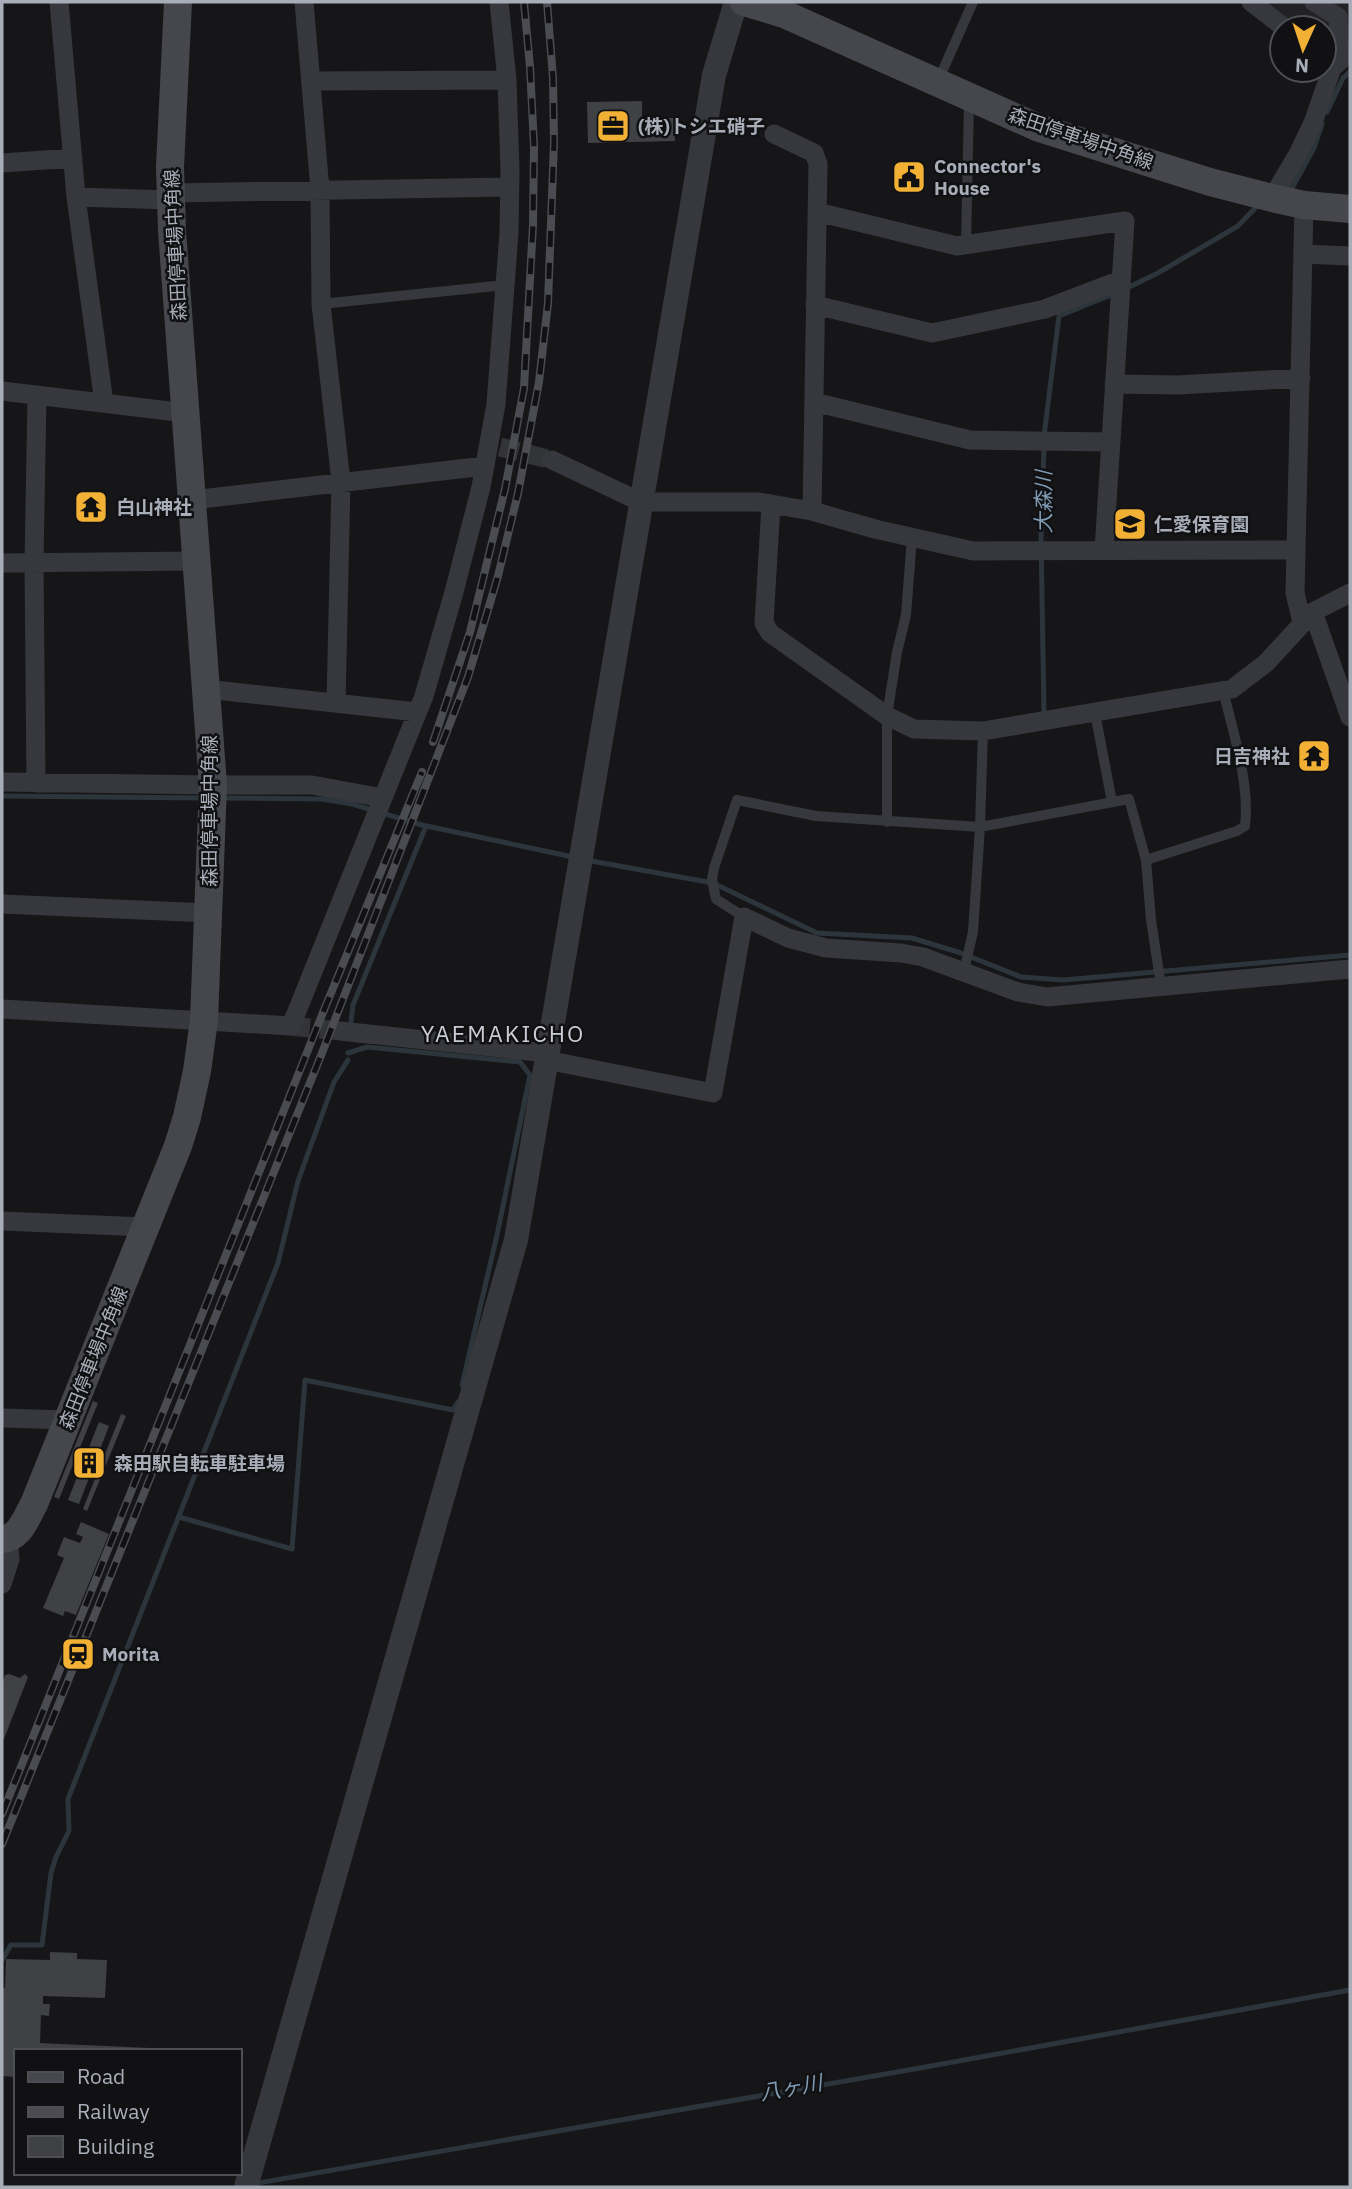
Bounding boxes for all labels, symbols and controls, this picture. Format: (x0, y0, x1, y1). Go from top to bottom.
north arrow (1268, 14, 1338, 84)
text: N (1295, 54, 1310, 78)
street label: 森田停車場中角線 (1005, 102, 1157, 174)
office icon: (株)トシエ硝子 (594, 107, 632, 145)
place label: (株)トシエ硝子 (638, 114, 765, 138)
place label: Connector's House (934, 154, 1041, 200)
public building icon: Connector's House (890, 158, 928, 196)
street label: 森田停車場中角線 (159, 168, 191, 322)
water label: 大森川 (1029, 469, 1057, 534)
temple icon: 白山神社 (72, 488, 110, 526)
place label: 白山神社 (116, 495, 192, 519)
school or university icon: 仁愛保育園 (1111, 505, 1149, 543)
place label: 仁愛保育園 (1154, 512, 1249, 536)
street label: 森田停車場中角線 (197, 735, 221, 887)
temple icon: 日吉神社 (1295, 737, 1333, 775)
place label: 日吉神社 (1214, 744, 1290, 768)
district label: YAEMAKICHO (421, 1018, 585, 1048)
street label: 森田停車場中角線 (53, 1283, 133, 1433)
building icon: 森田駅自転車駐車場 (70, 1444, 108, 1482)
place label: 森田駅自転車駐車場 (114, 1451, 285, 1475)
station icon: Morita (59, 1635, 97, 1673)
place label: Morita (102, 1642, 160, 1666)
legend (14, 2049, 242, 2175)
text: Road (77, 2062, 125, 2090)
water label: 八ヶ川 (757, 2067, 826, 2106)
text: Railway (77, 2097, 150, 2125)
text: Building (77, 2132, 154, 2160)

